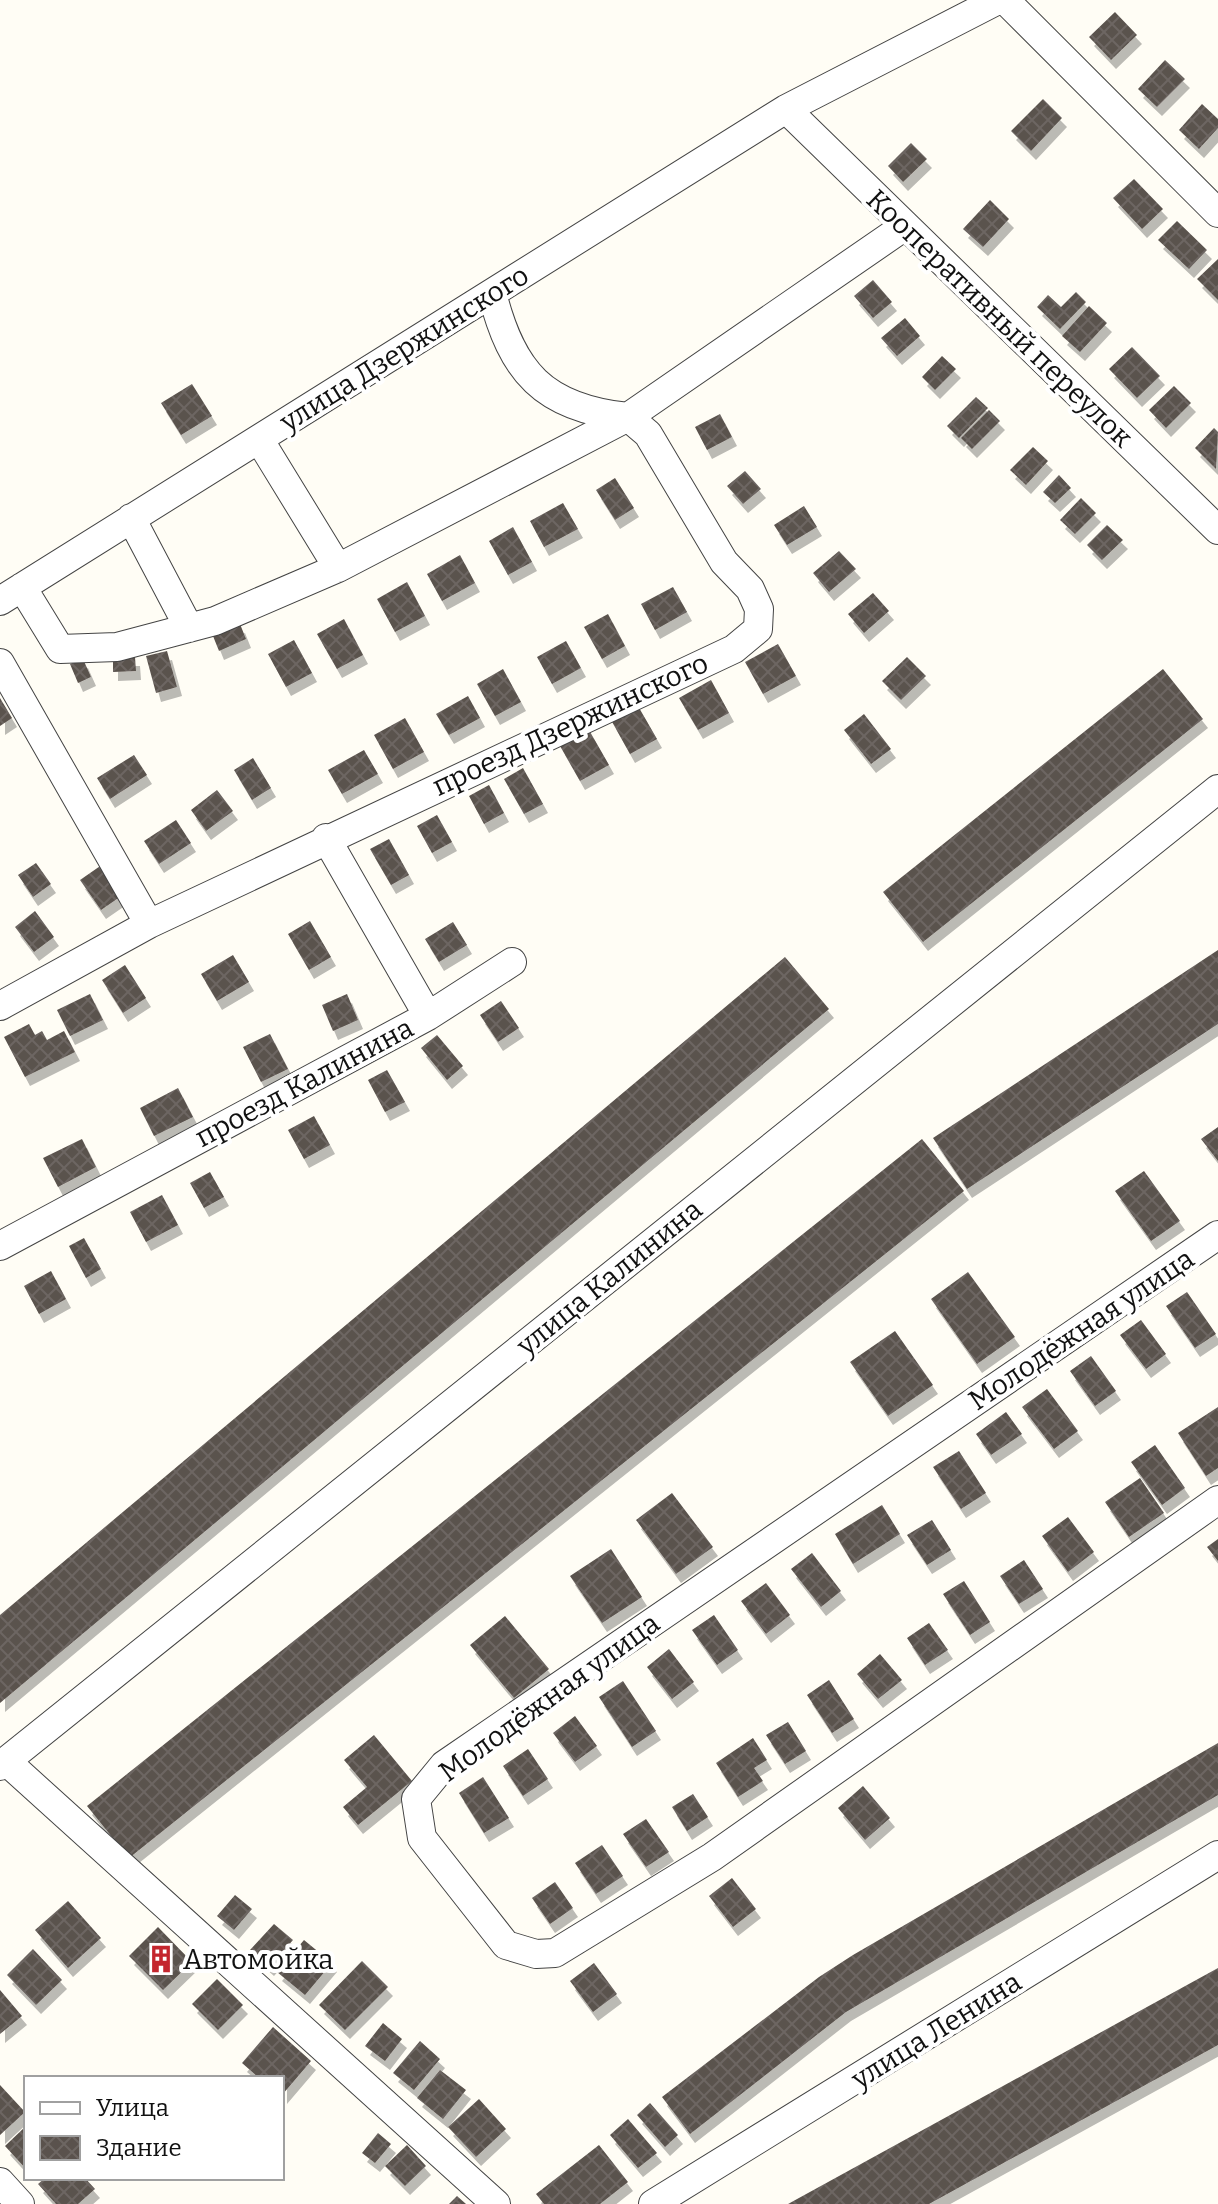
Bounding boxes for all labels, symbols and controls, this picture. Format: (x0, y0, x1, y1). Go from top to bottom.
street label: Кооперативный переулок (860, 183, 1140, 454)
street label: улица Дзержинского (273, 259, 535, 439)
street label: проезд Дзержинского (427, 646, 713, 803)
street label: проезд Калинина (190, 1011, 419, 1154)
street label: улица Калинина (509, 1193, 709, 1363)
street label: Молодёжная улица (963, 1242, 1200, 1417)
street label: Молодёжная улица (433, 1606, 666, 1788)
place label: Автомойка (183, 1943, 334, 1976)
building icon: Автомойка (146, 1944, 176, 1974)
street label: улица Ленина (845, 1965, 1027, 2096)
legend (24, 2076, 284, 2180)
text: Улица (96, 2094, 169, 2122)
text: Здание (96, 2134, 182, 2162)

